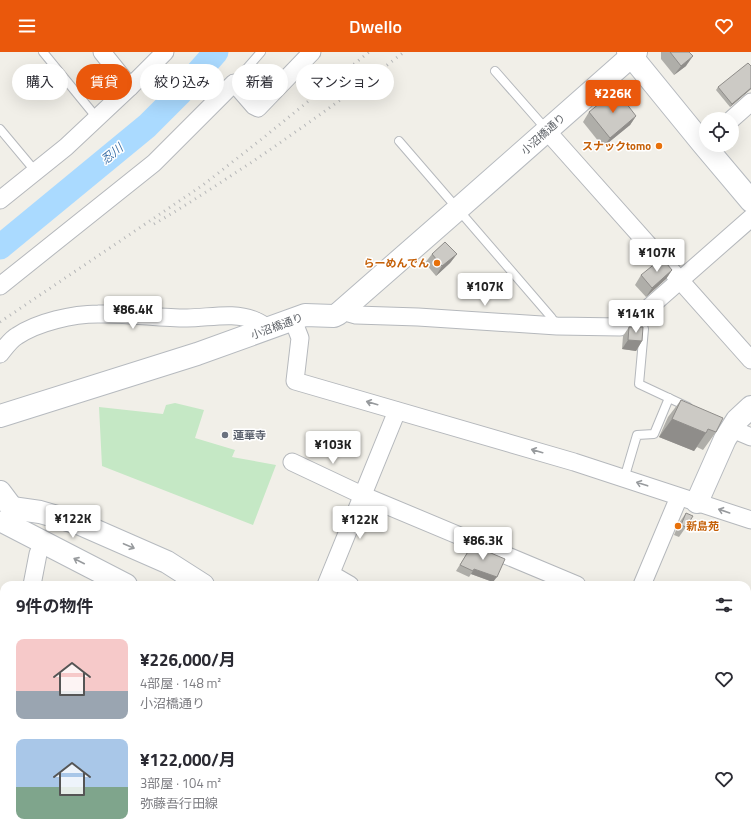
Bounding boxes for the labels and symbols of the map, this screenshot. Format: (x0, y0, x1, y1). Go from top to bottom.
pin: ¥226K (585, 80, 641, 114)
street label: 小沼橋通り (517, 110, 569, 158)
water label: 忍川 (96, 137, 129, 169)
place label: スナックtomo (582, 138, 651, 154)
marker: スナックtomo (654, 141, 664, 151)
pin: ¥107K (629, 239, 685, 273)
place label: らーめんでん (364, 255, 429, 271)
marker: らーめんでん (432, 258, 442, 268)
pin: ¥107K (457, 273, 513, 307)
pin: ¥86.4K (100, 296, 166, 330)
pin: ¥141K (608, 300, 664, 334)
street label: 小沼橋通り (248, 309, 306, 343)
one-way arrow (365, 399, 378, 406)
place label: 蓮華寺 (233, 427, 266, 443)
marker: 蓮華寺 (220, 430, 230, 440)
pin: ¥103K (305, 431, 361, 465)
one-way arrow (530, 447, 543, 454)
one-way arrow (636, 480, 648, 488)
pin: ¥122K (45, 505, 101, 539)
pin: ¥122K (332, 506, 388, 540)
one-way arrow (718, 507, 731, 514)
place label: 新島苑 (686, 518, 719, 534)
marker: 新島苑 (673, 521, 683, 531)
pin: ¥86.3K (450, 527, 516, 561)
one-way arrow (122, 542, 134, 550)
one-way arrow (73, 557, 85, 564)

